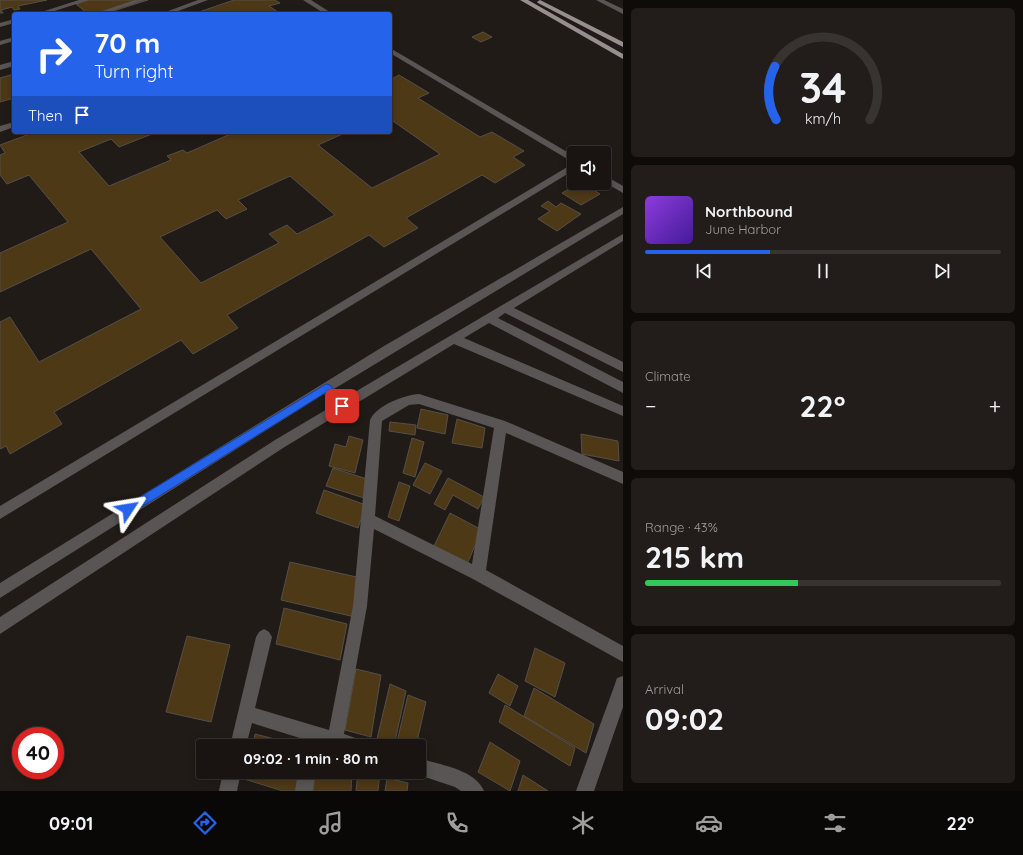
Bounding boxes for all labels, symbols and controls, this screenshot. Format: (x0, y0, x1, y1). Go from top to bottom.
text: 70 m (94, 25, 160, 60)
icon: right (28, 28, 80, 80)
text: Turn right (94, 60, 174, 83)
text: 34 (800, 61, 846, 113)
icon: arrive (71, 104, 93, 126)
text: Then (28, 106, 63, 125)
text: km/h (805, 110, 841, 128)
map controls (567, 146, 611, 190)
button: sound (567, 146, 611, 190)
text: Northbound (705, 202, 793, 221)
text: June Harbor (705, 221, 781, 237)
icon: previous (693, 260, 715, 282)
icon: pause (812, 260, 834, 282)
icon: next (931, 260, 953, 282)
text: Climate (645, 368, 691, 384)
text: 22° (800, 387, 845, 425)
pin (325, 389, 359, 423)
text: − (645, 392, 656, 420)
text: + (989, 392, 1001, 420)
icon: arrive (331, 395, 353, 417)
position arrow (107, 488, 149, 530)
text: Range · 43% (645, 519, 718, 535)
text: 215 km (645, 538, 744, 576)
text: Arrival (645, 681, 684, 697)
text: 09:02 (645, 700, 724, 738)
speed limit sign: 40 (12, 727, 64, 779)
text: 09:02 · 1 min · 80 m (244, 749, 378, 768)
icon: directions (191, 809, 219, 837)
icon: music (317, 809, 345, 837)
icon: phone (443, 809, 471, 837)
icon: climate (569, 809, 597, 837)
icon: car (695, 809, 723, 837)
icon: filters (821, 809, 849, 837)
text: 09:01 (49, 812, 93, 835)
text: 22° (946, 812, 974, 835)

